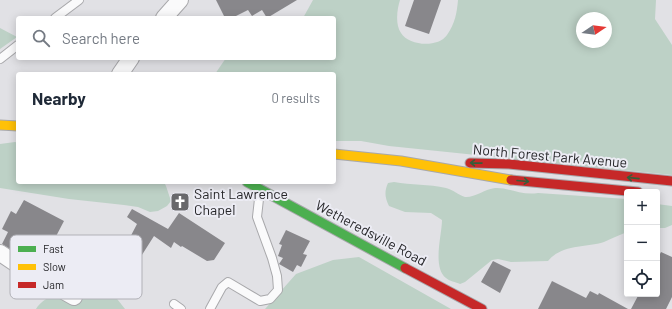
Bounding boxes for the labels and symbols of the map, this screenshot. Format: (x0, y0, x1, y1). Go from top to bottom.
north arrow (576, 12, 612, 48)
street label: North Forest Park Avenue (472, 140, 628, 171)
one-way arrow (470, 159, 483, 167)
one-way arrow (627, 174, 640, 181)
one-way arrow (516, 178, 529, 185)
place label: Saint Lawrence Chapel (194, 185, 288, 218)
church icon: Saint Lawrence Chapel (169, 191, 191, 213)
street label: Wetheredsville Road (313, 196, 430, 269)
legend (10, 235, 142, 299)
text: Fast (43, 242, 64, 255)
text: Slow (43, 260, 66, 273)
text: Jam (43, 278, 64, 291)

